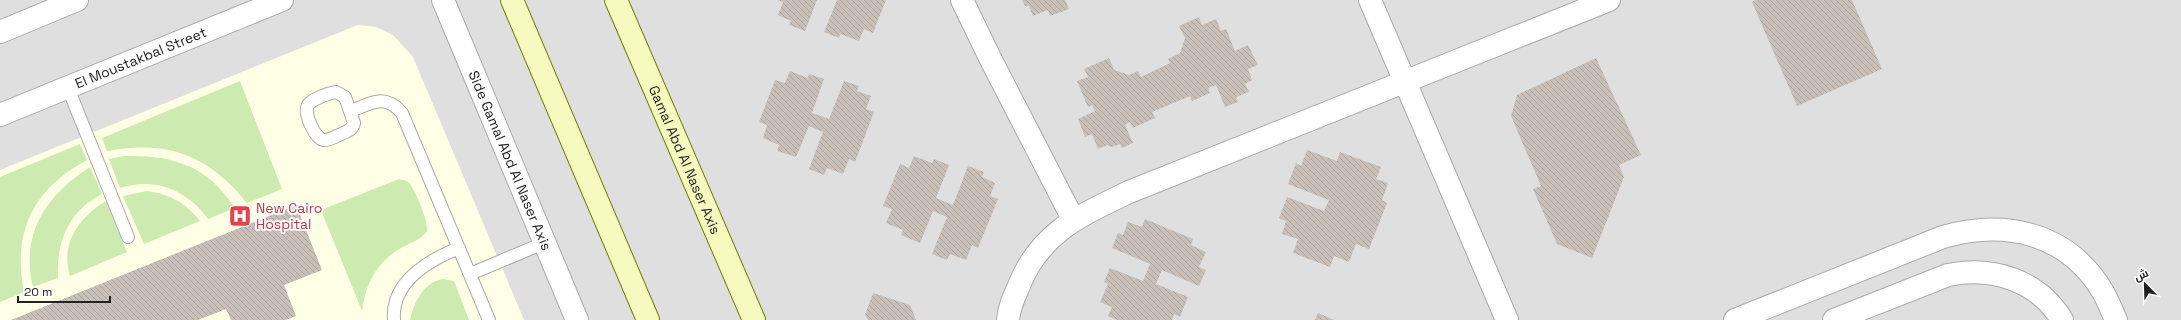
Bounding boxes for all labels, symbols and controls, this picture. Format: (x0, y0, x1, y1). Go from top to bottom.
street label: El Moustakbal Street (72, 23, 209, 92)
street label: Side Gamal Abd Al Naser Axis (465, 68, 556, 253)
street label: Gamal Abd Al Naser Axis (645, 83, 725, 237)
place label: New Cairo Hospital (256, 199, 322, 233)
hospital icon: New Cairo Hospital (227, 203, 253, 229)
north arrow (2125, 264, 2165, 304)
text: ش (2132, 266, 2150, 284)
scale bar (18, 278, 110, 304)
text: 20 m (24, 284, 52, 300)

